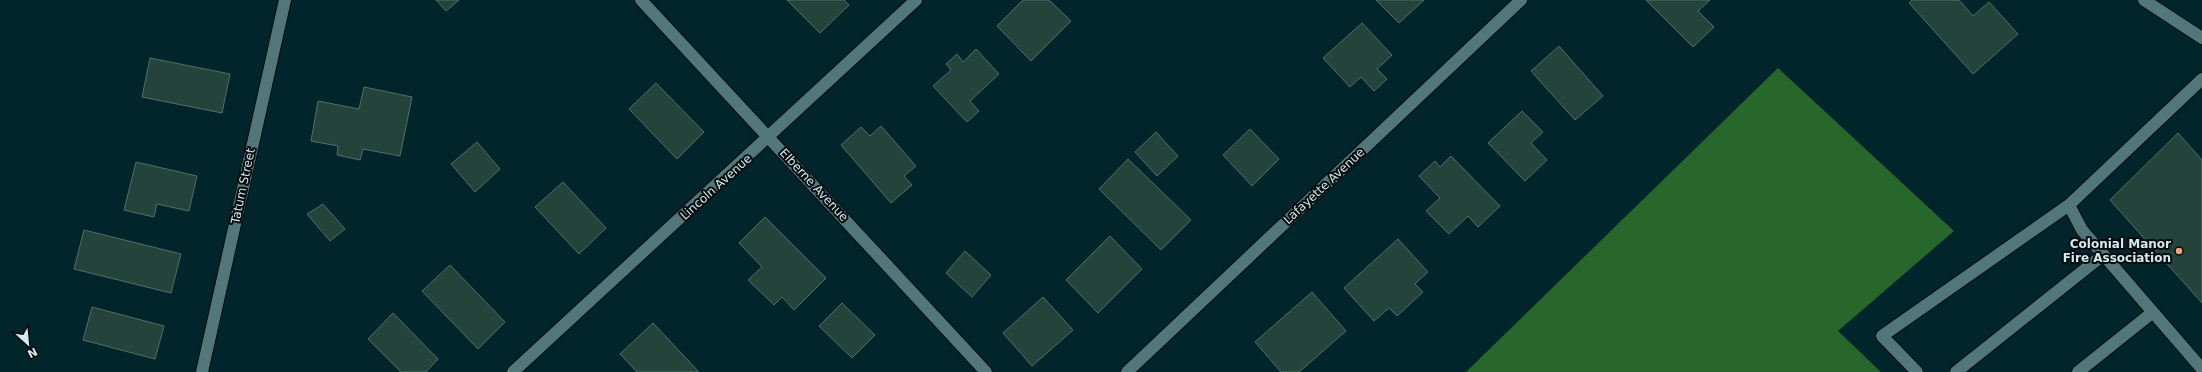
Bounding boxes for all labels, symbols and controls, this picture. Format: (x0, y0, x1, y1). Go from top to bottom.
street label: Lafayette Avenue (1281, 145, 1367, 227)
street label: Elberne Avenue (777, 146, 851, 224)
street label: Tatum Street (228, 147, 258, 226)
street label: Lincoln Avenue (678, 151, 754, 223)
place label: Colonial Manor Fire Association (2063, 237, 2171, 265)
marker: Colonial Manor Fire Association (2174, 246, 2184, 256)
north arrow (8, 324, 48, 364)
text: N (25, 345, 39, 360)

